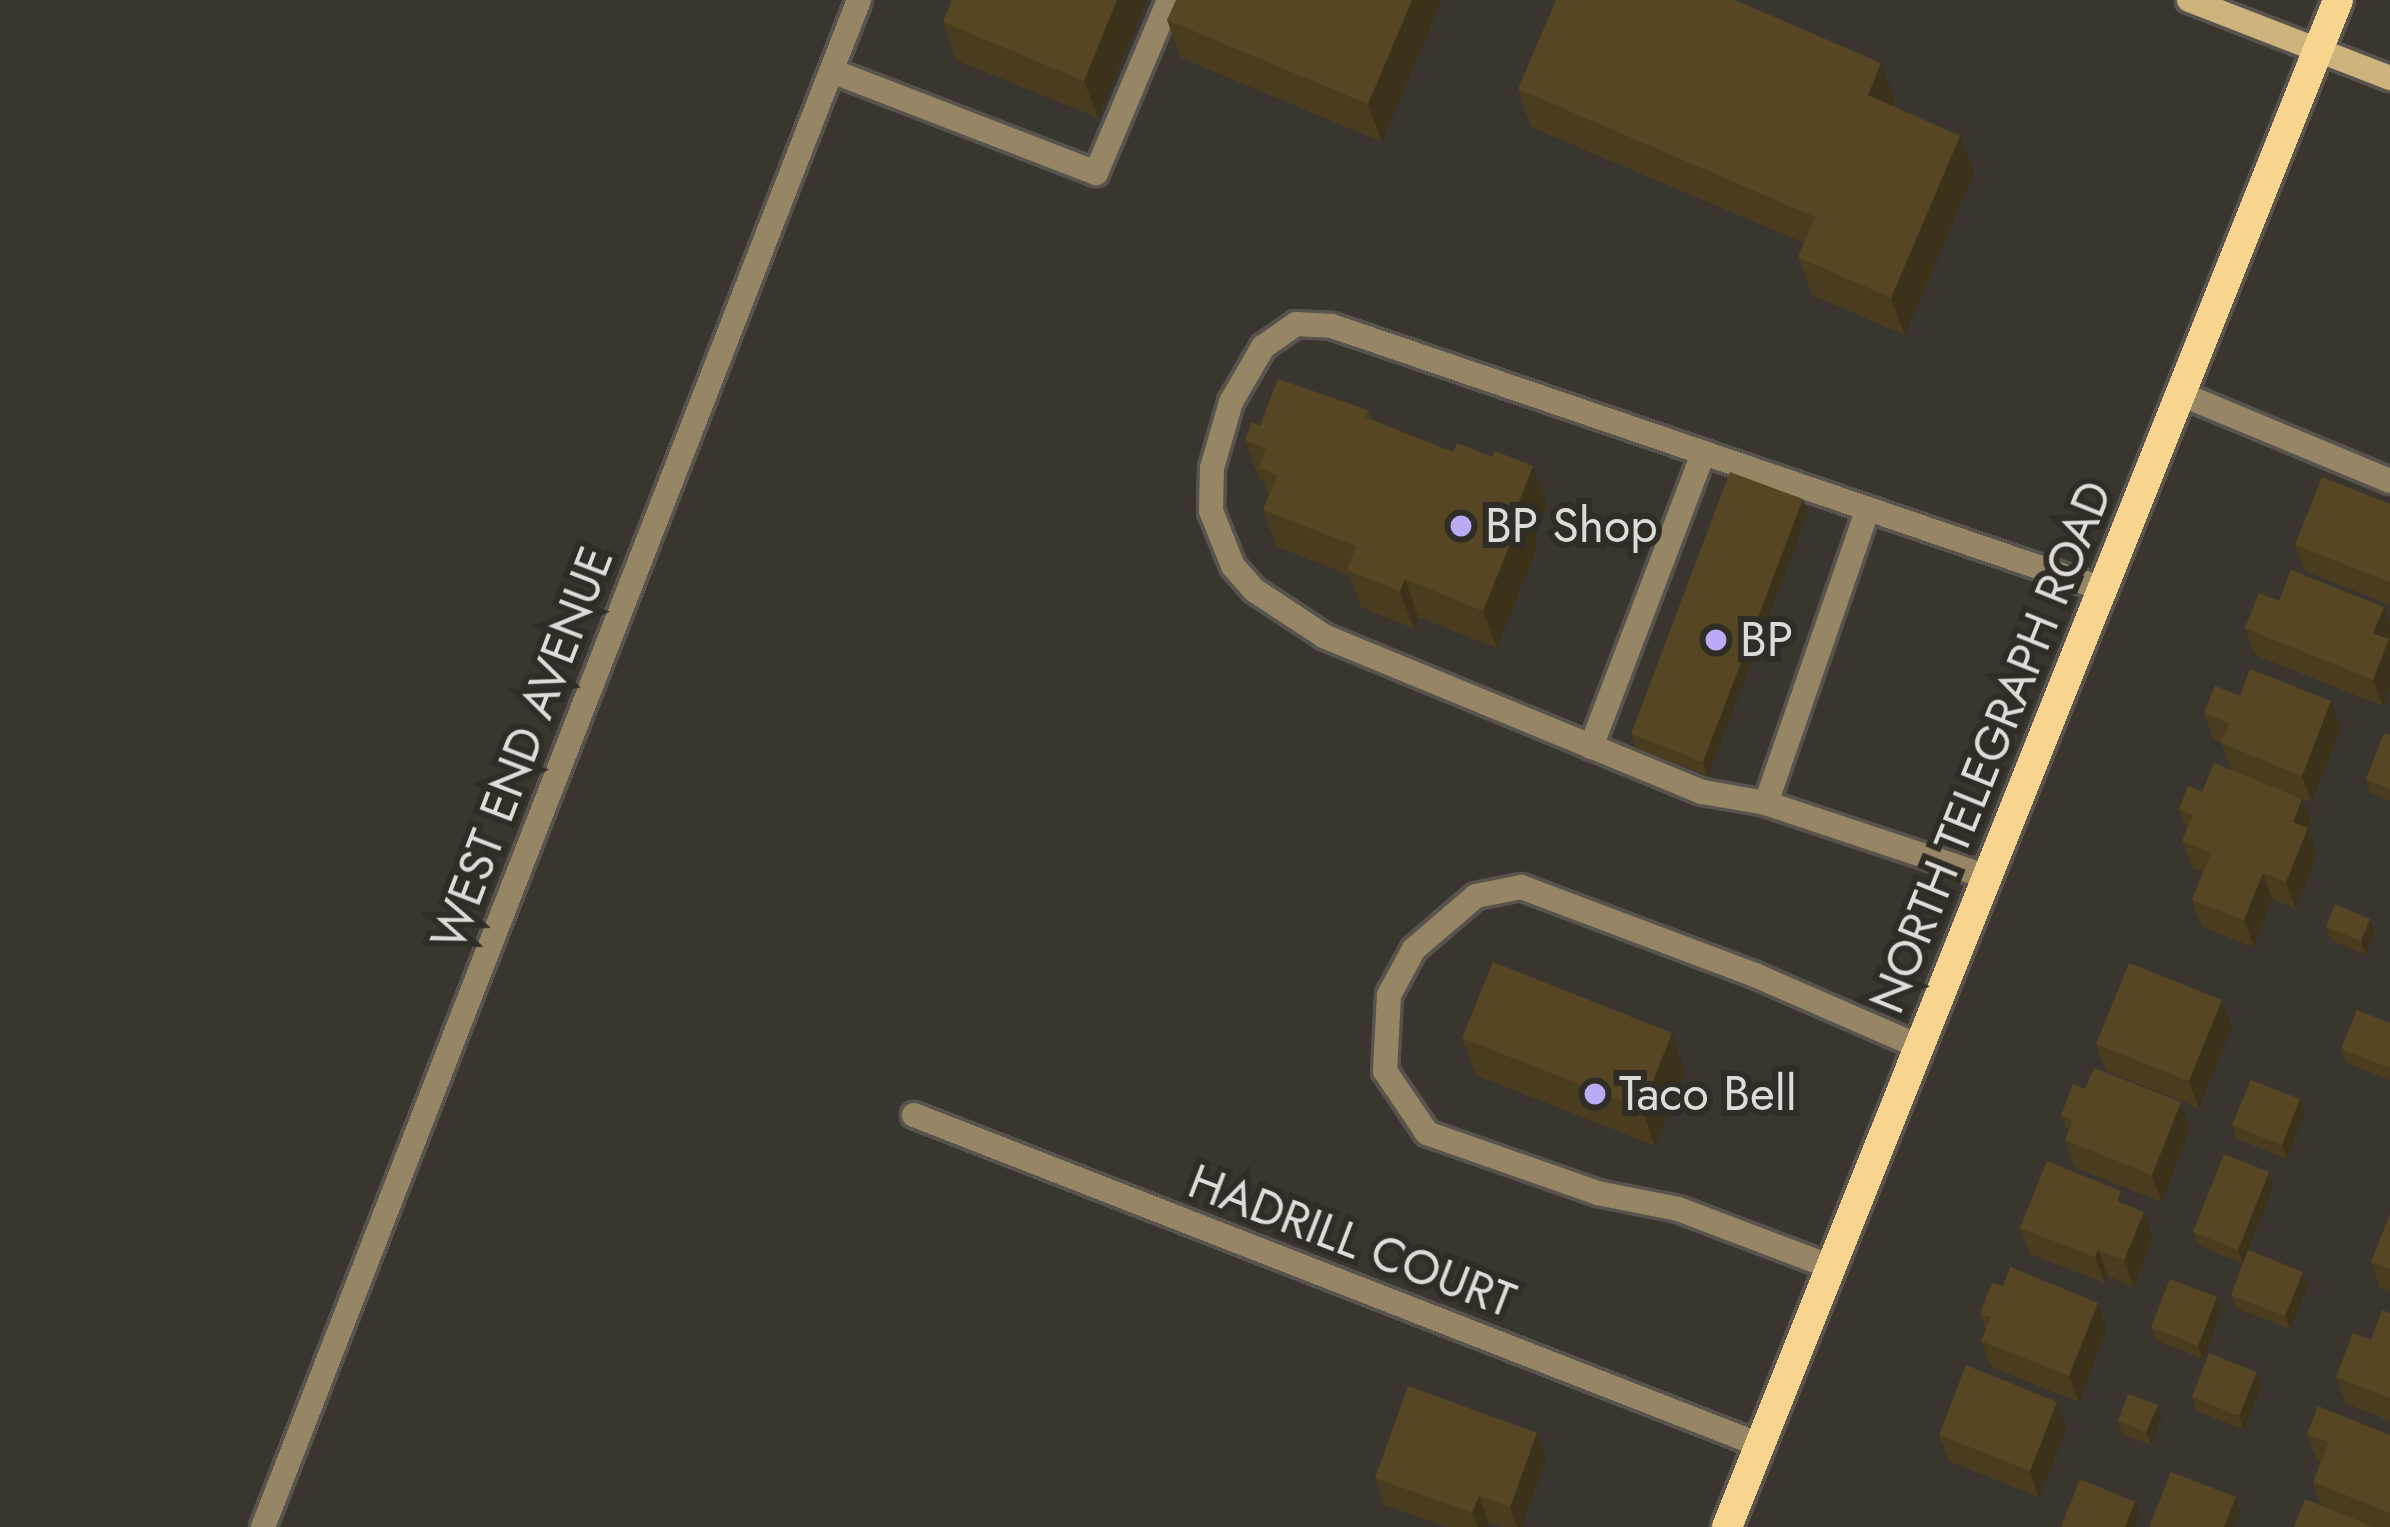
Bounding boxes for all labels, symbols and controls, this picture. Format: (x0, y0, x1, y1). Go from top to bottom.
street label: NORTH TELEGRAPH ROAD (1858, 473, 2124, 1021)
place label: BP Shop (1485, 497, 1658, 555)
marker: BP Shop (1448, 513, 1474, 539)
street label: WEST END AVENUE (419, 539, 625, 957)
place label: BP (1740, 611, 1793, 669)
marker: BP (1703, 627, 1729, 653)
place label: Taco Bell (1619, 1065, 1797, 1123)
marker: Taco Bell (1582, 1081, 1608, 1107)
street label: HADRILL COURT (1181, 1152, 1523, 1330)

